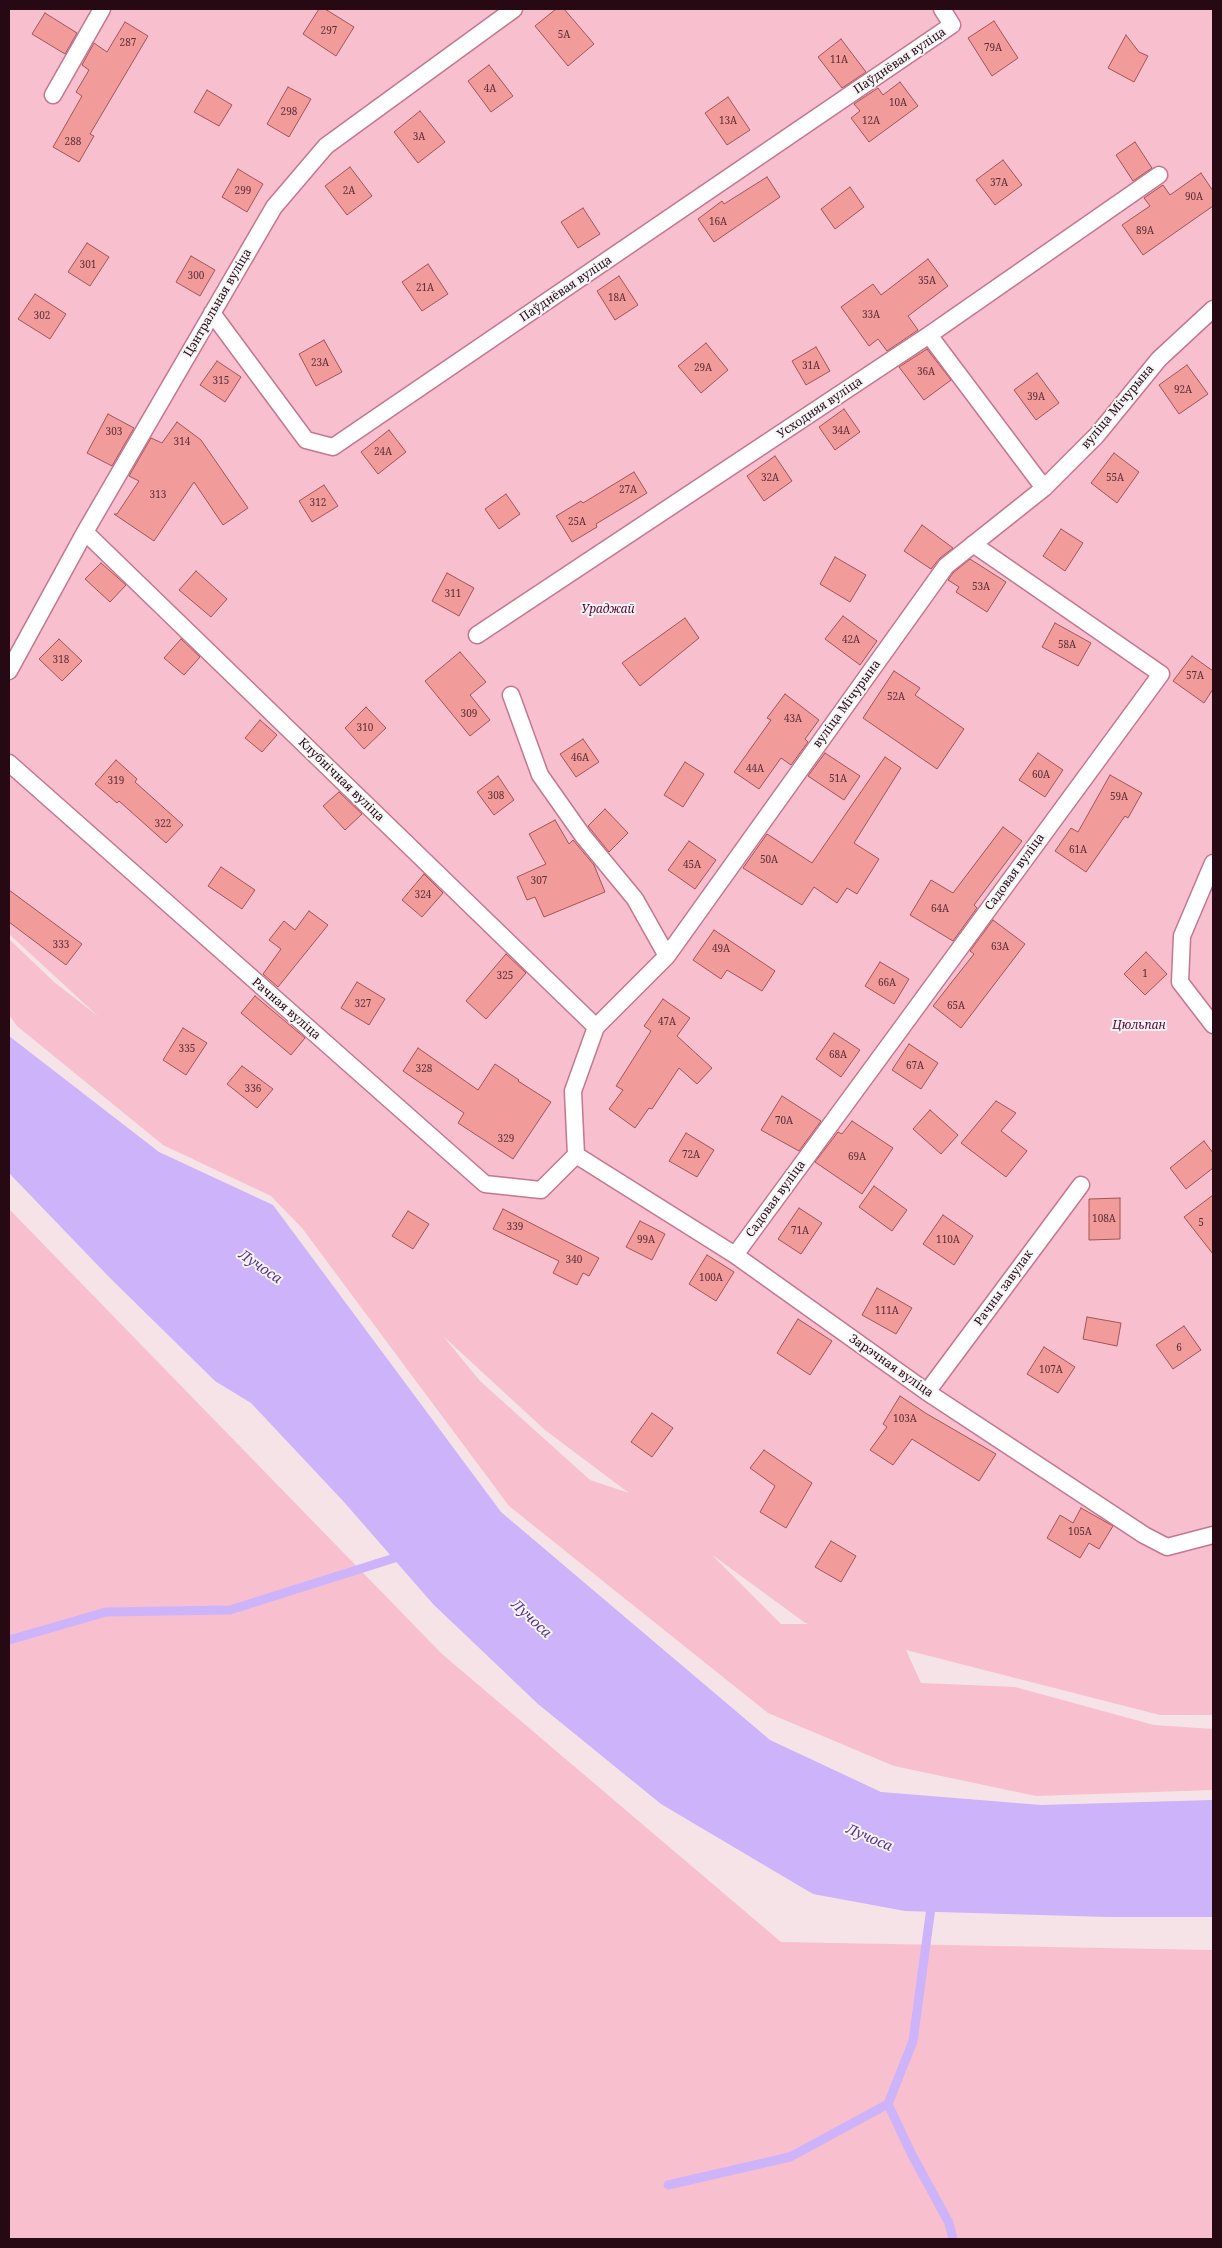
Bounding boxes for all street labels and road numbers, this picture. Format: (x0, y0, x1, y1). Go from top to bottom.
street label: Паўднёвая вуліца (851, 25, 949, 97)
street label: Цэнтральная вуліца (181, 246, 255, 360)
street label: Паўднёвая вуліца (517, 253, 615, 325)
street label: вуліца Мічурына (1079, 362, 1157, 452)
street label: Усходняя вуліца (775, 374, 865, 442)
street label: вуліца Мічурына (810, 657, 884, 751)
street label: Клубнічная вуліца (295, 735, 387, 825)
street label: Садовая вуліца (982, 831, 1048, 913)
street label: Рачная вуліца (249, 975, 323, 1043)
street label: Садовая вуліца (743, 1158, 809, 1240)
street label: Рачны завулак (972, 1247, 1036, 1329)
street label: Зарэчная вуліца (846, 1332, 936, 1400)

